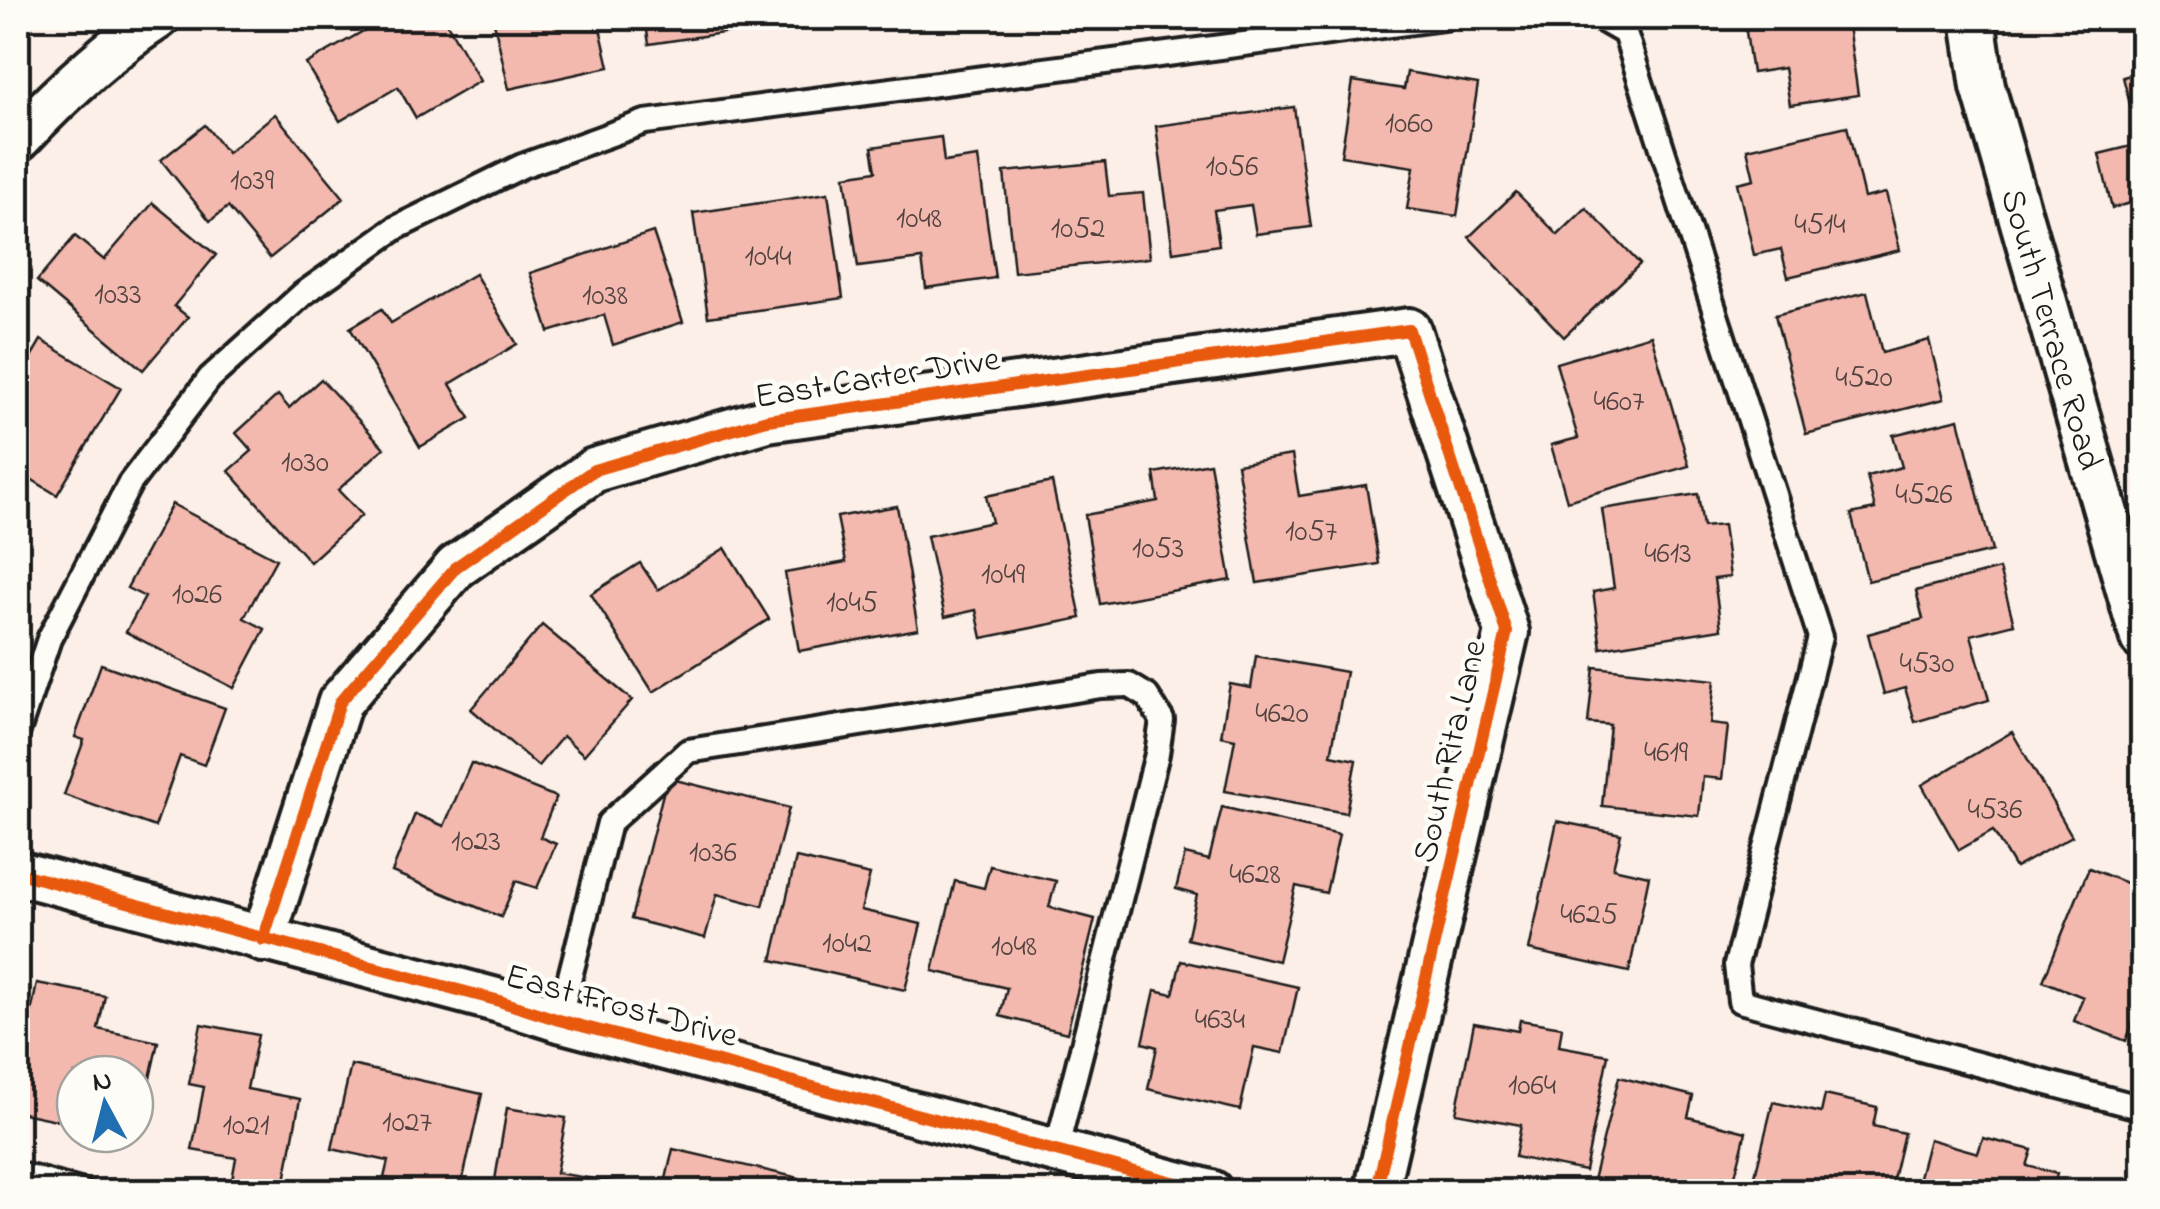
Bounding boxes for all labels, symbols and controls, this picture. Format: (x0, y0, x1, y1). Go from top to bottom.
house number: 1060 (1385, 103, 1433, 147)
house number: 1056 (1206, 146, 1258, 190)
house number: 1039 (230, 160, 274, 204)
street label: South Terrace Road (1985, 183, 2114, 476)
house number: 1048 (896, 198, 942, 242)
house number: 4514 (1794, 204, 1846, 248)
house number: 1052 (1051, 208, 1105, 252)
house number: 1044 (744, 236, 792, 280)
house number: 1033 (94, 274, 142, 318)
house number: 1038 (582, 275, 628, 319)
street label: East Carter Drive (751, 335, 1004, 424)
house number: 4520 (1835, 357, 1893, 401)
house number: 4607 (1594, 381, 1644, 425)
house number: 1030 (281, 442, 329, 486)
house number: 4526 (1895, 474, 1953, 518)
house number: 1057 (1285, 511, 1337, 555)
house number: 1053 (1132, 528, 1184, 572)
house number: 4613 (1644, 533, 1692, 577)
house number: 1049 (981, 554, 1025, 598)
house number: 1026 (172, 574, 222, 618)
house number: 1045 (826, 582, 878, 626)
street label: South Rita Lane (1401, 635, 1502, 868)
house number: 4530 (1900, 643, 1954, 687)
house number: 4620 (1255, 693, 1309, 737)
house number: 4619 (1644, 732, 1688, 776)
house number: 4536 (1967, 789, 2023, 833)
house number: 1023 (451, 821, 501, 865)
house number: 1036 (689, 832, 737, 876)
house number: 4628 (1229, 854, 1281, 898)
house number: 4625 (1560, 894, 1618, 938)
house number: 1042 (822, 923, 872, 967)
house number: 1048 (991, 926, 1037, 970)
street label: East Frost Drive (499, 952, 743, 1063)
house number: 4634 (1195, 999, 1245, 1043)
north arrow (55, 1054, 155, 1154)
text: N (90, 1061, 114, 1104)
house number: 1064 (1508, 1065, 1556, 1109)
house number: 1027 (382, 1102, 432, 1146)
house number: 1021 (223, 1105, 269, 1149)

